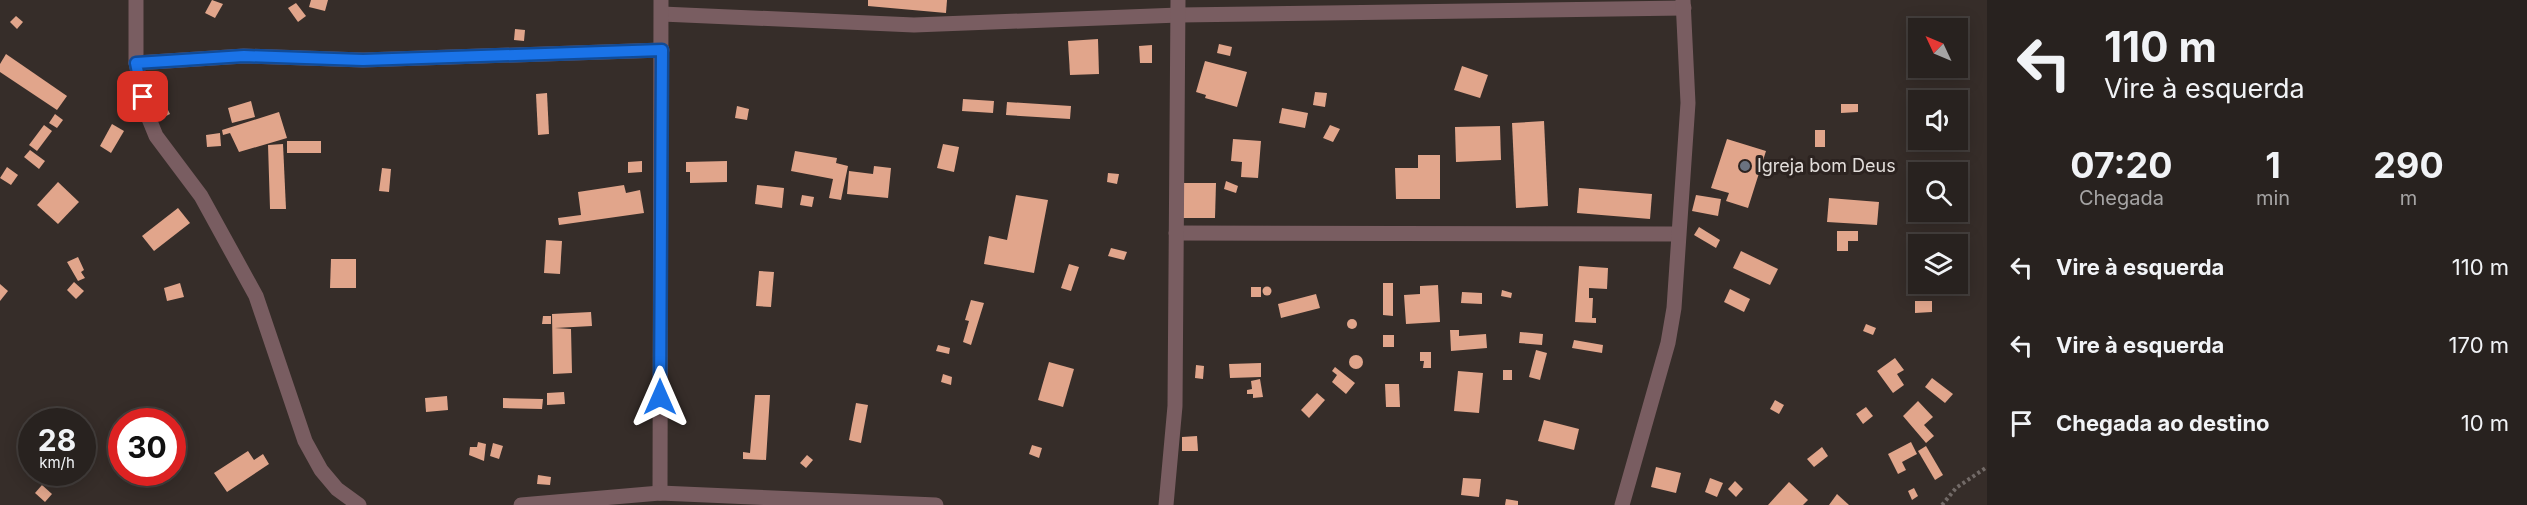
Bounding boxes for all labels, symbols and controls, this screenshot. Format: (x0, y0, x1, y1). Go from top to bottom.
north arrow (1908, 18, 1968, 78)
map controls (1908, 18, 1968, 294)
text: 110 m (2104, 21, 2217, 72)
icon: left (2005, 24, 2083, 102)
pin (117, 71, 168, 122)
text: Vire à esquerda (2104, 72, 2305, 105)
icon: arrive (126, 80, 159, 113)
button: sound (1908, 90, 1968, 150)
text: 07:20 (2070, 143, 2173, 187)
text: 1 (2265, 143, 2281, 187)
text: 290 (2373, 143, 2444, 187)
place label: Igreja bom Deus (1757, 155, 1896, 176)
marker: Igreja bom Deus (1738, 159, 1752, 173)
button: search (1908, 162, 1968, 222)
text: Chegada (2079, 186, 2164, 210)
text: min (2256, 186, 2290, 210)
text: m (2400, 186, 2417, 210)
button: layers (1908, 234, 1968, 294)
icon: left (2005, 251, 2038, 284)
text: Vire à esquerda (2056, 254, 2224, 280)
text: 110 m (2452, 254, 2509, 280)
icon: left (2005, 329, 2038, 362)
text: Vire à esquerda (2056, 332, 2224, 358)
text: 170 m (2449, 332, 2509, 358)
position arrow (628, 365, 692, 429)
icon: arrive (2005, 407, 2038, 440)
speed limit sign: 30 (108, 408, 186, 486)
text: Chegada ao destino (2056, 410, 2270, 436)
text: 10 m (2461, 410, 2509, 436)
text: 28 (38, 422, 76, 458)
text: km/h (39, 453, 75, 472)

